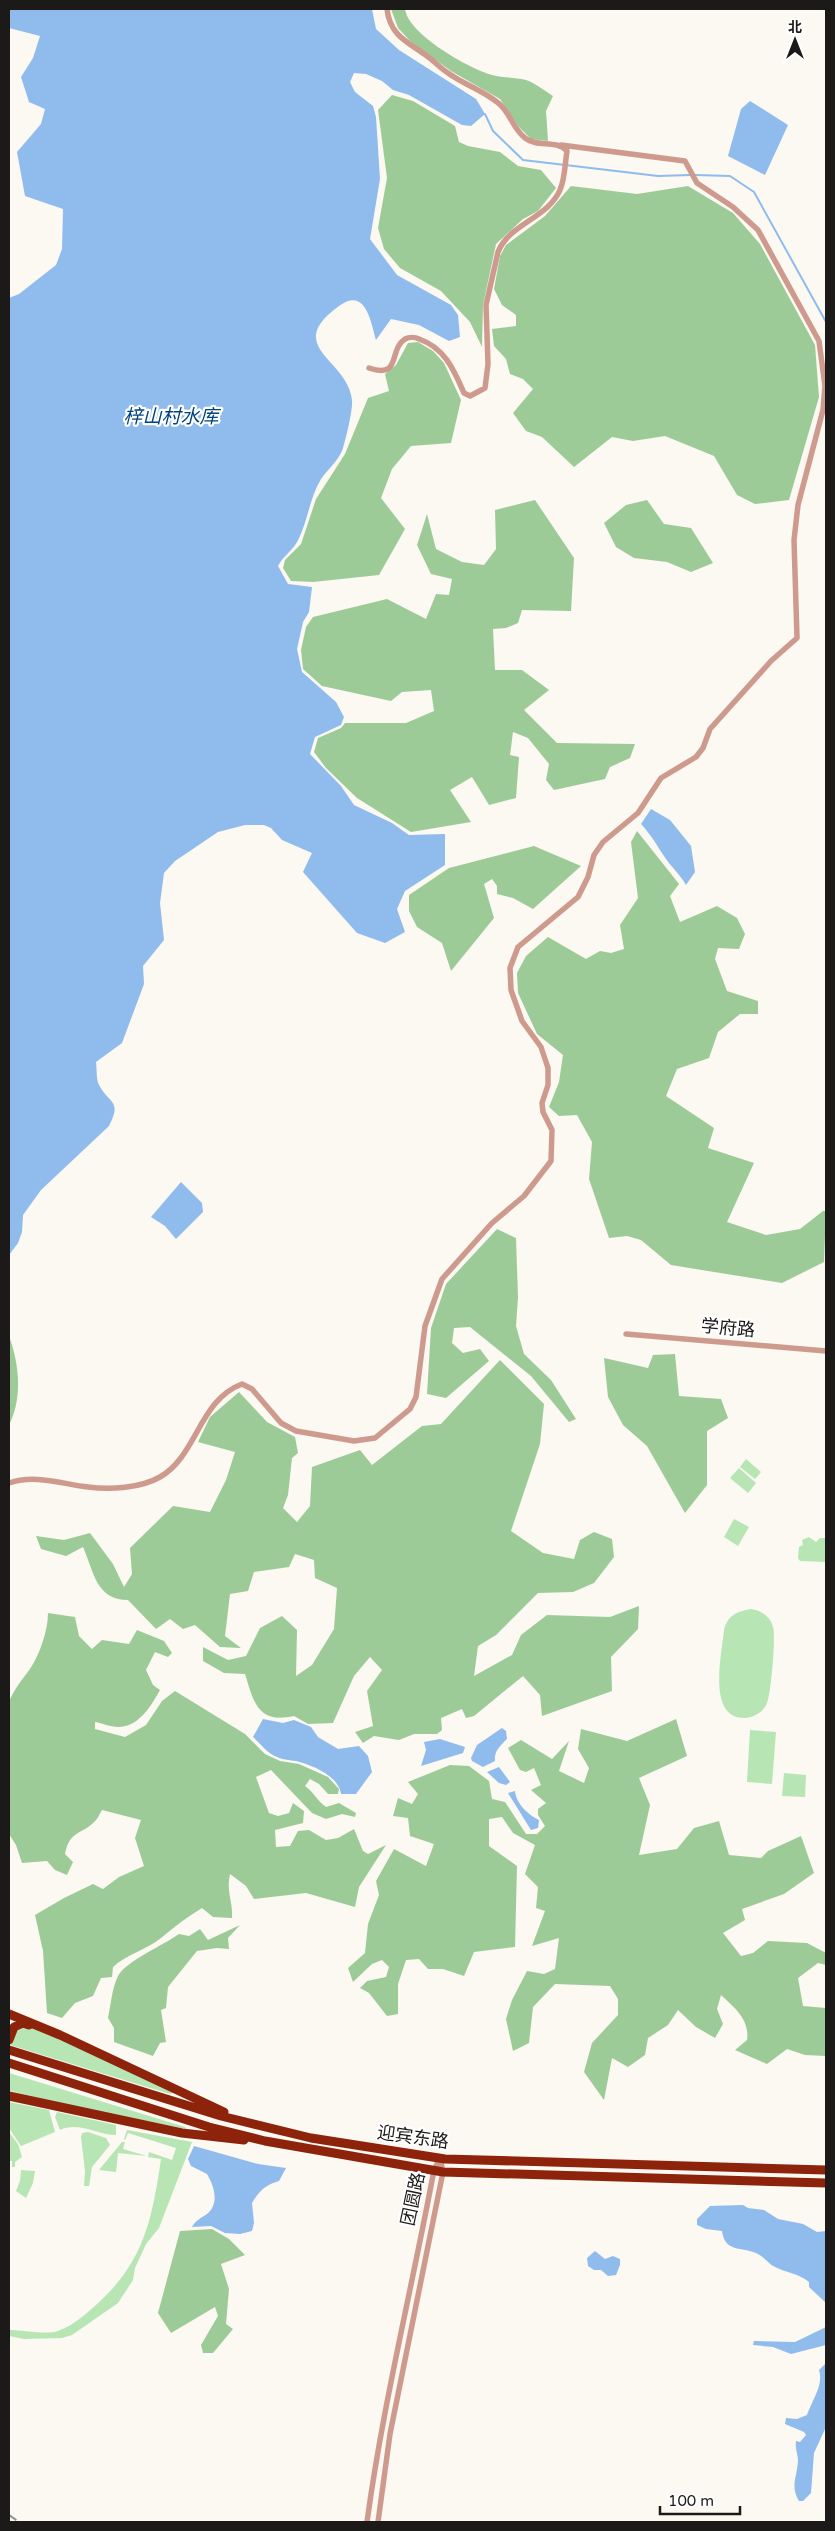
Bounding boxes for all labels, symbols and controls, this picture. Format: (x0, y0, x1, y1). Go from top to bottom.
north arrow (770, 15, 820, 65)
text: 北 (788, 19, 802, 36)
water label: 梓山村水库 (123, 406, 221, 428)
street label: 学府路 (700, 1315, 756, 1341)
street label: 迎宾东路 (376, 2121, 450, 2153)
street label: 团圆路 (397, 2170, 429, 2228)
scale bar (660, 2484, 740, 2516)
text: 100 m (668, 2492, 714, 2510)

